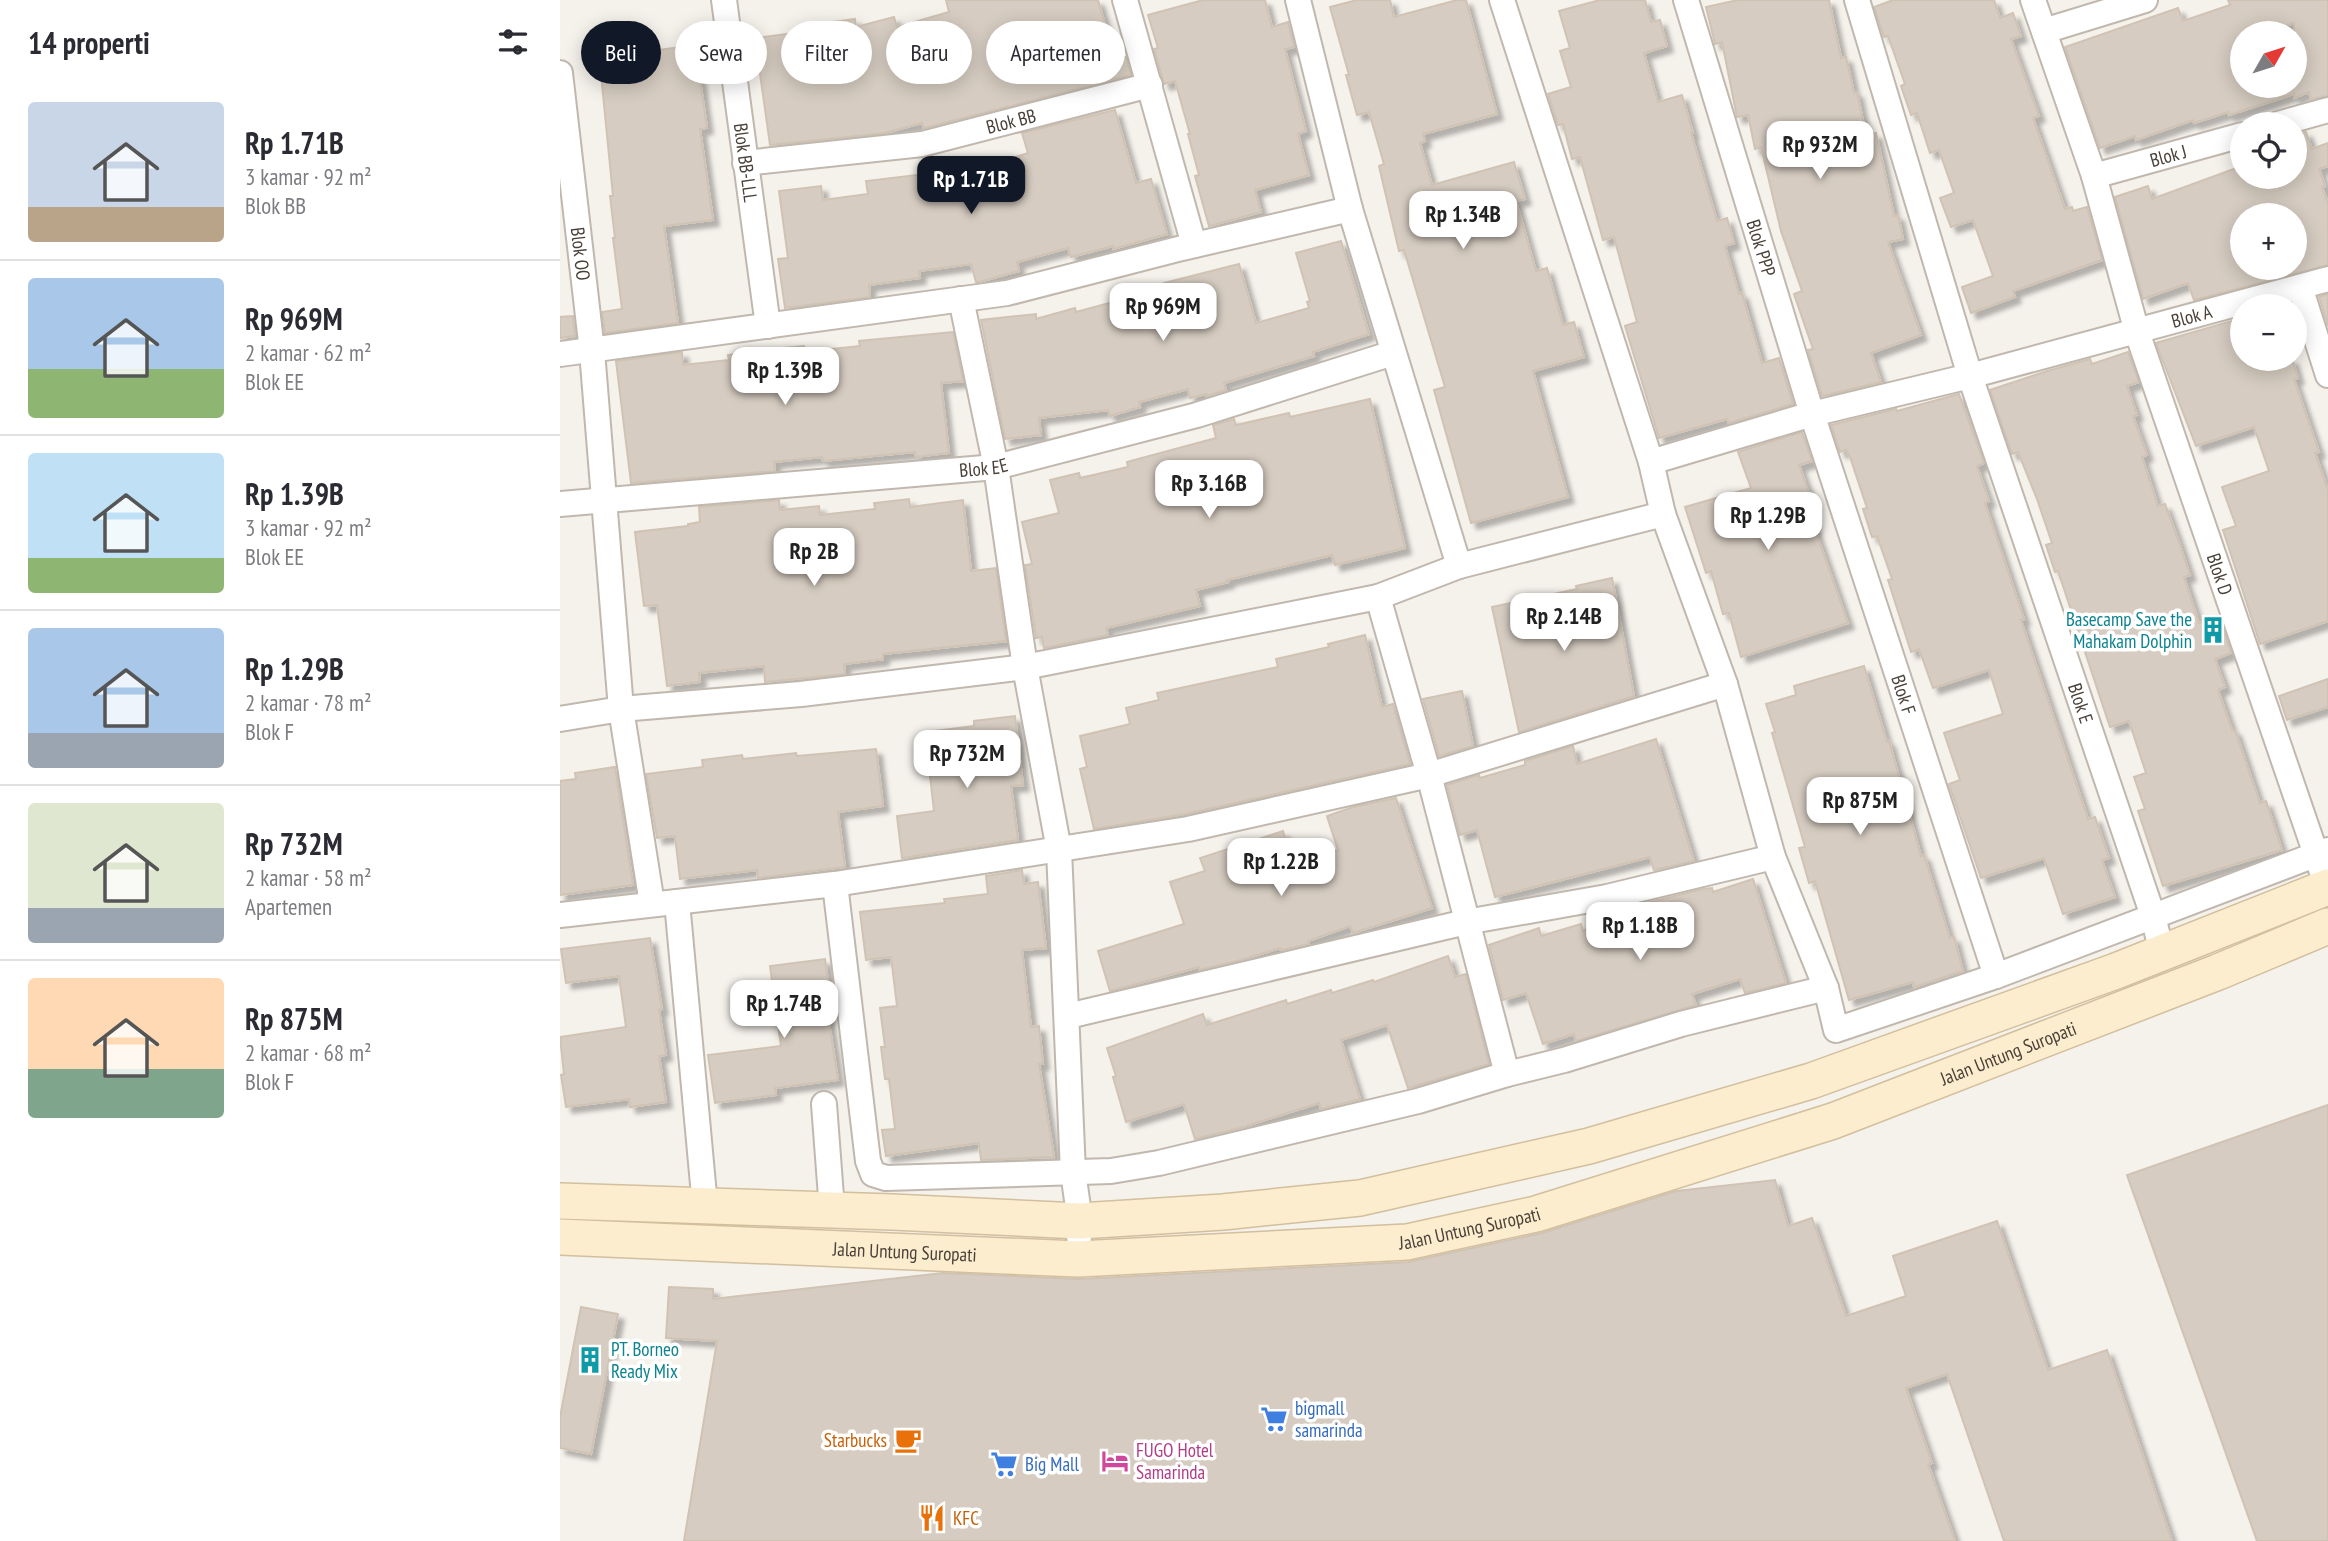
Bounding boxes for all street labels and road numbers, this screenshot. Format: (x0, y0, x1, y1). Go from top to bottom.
street label: Blok BB (984, 103, 1039, 139)
street label: Blok BB-LLL (729, 121, 763, 204)
street label: Blok J (2147, 139, 2189, 172)
street label: Blok PPP (1741, 216, 1782, 280)
street label: Blok OO (566, 226, 596, 282)
street label: Blok A (2169, 299, 2214, 333)
street label: Blok EE (958, 452, 1010, 482)
street label: Blok D (2202, 550, 2238, 598)
street label: Blok F (1886, 672, 1922, 718)
street label: Blok E (2063, 680, 2099, 726)
street label: Jalan Untung Suropati (1936, 1016, 2080, 1091)
street label: Jalan Untung Suropati (1397, 1201, 1543, 1254)
street label: Jalan Untung Suropati (831, 1237, 977, 1267)

